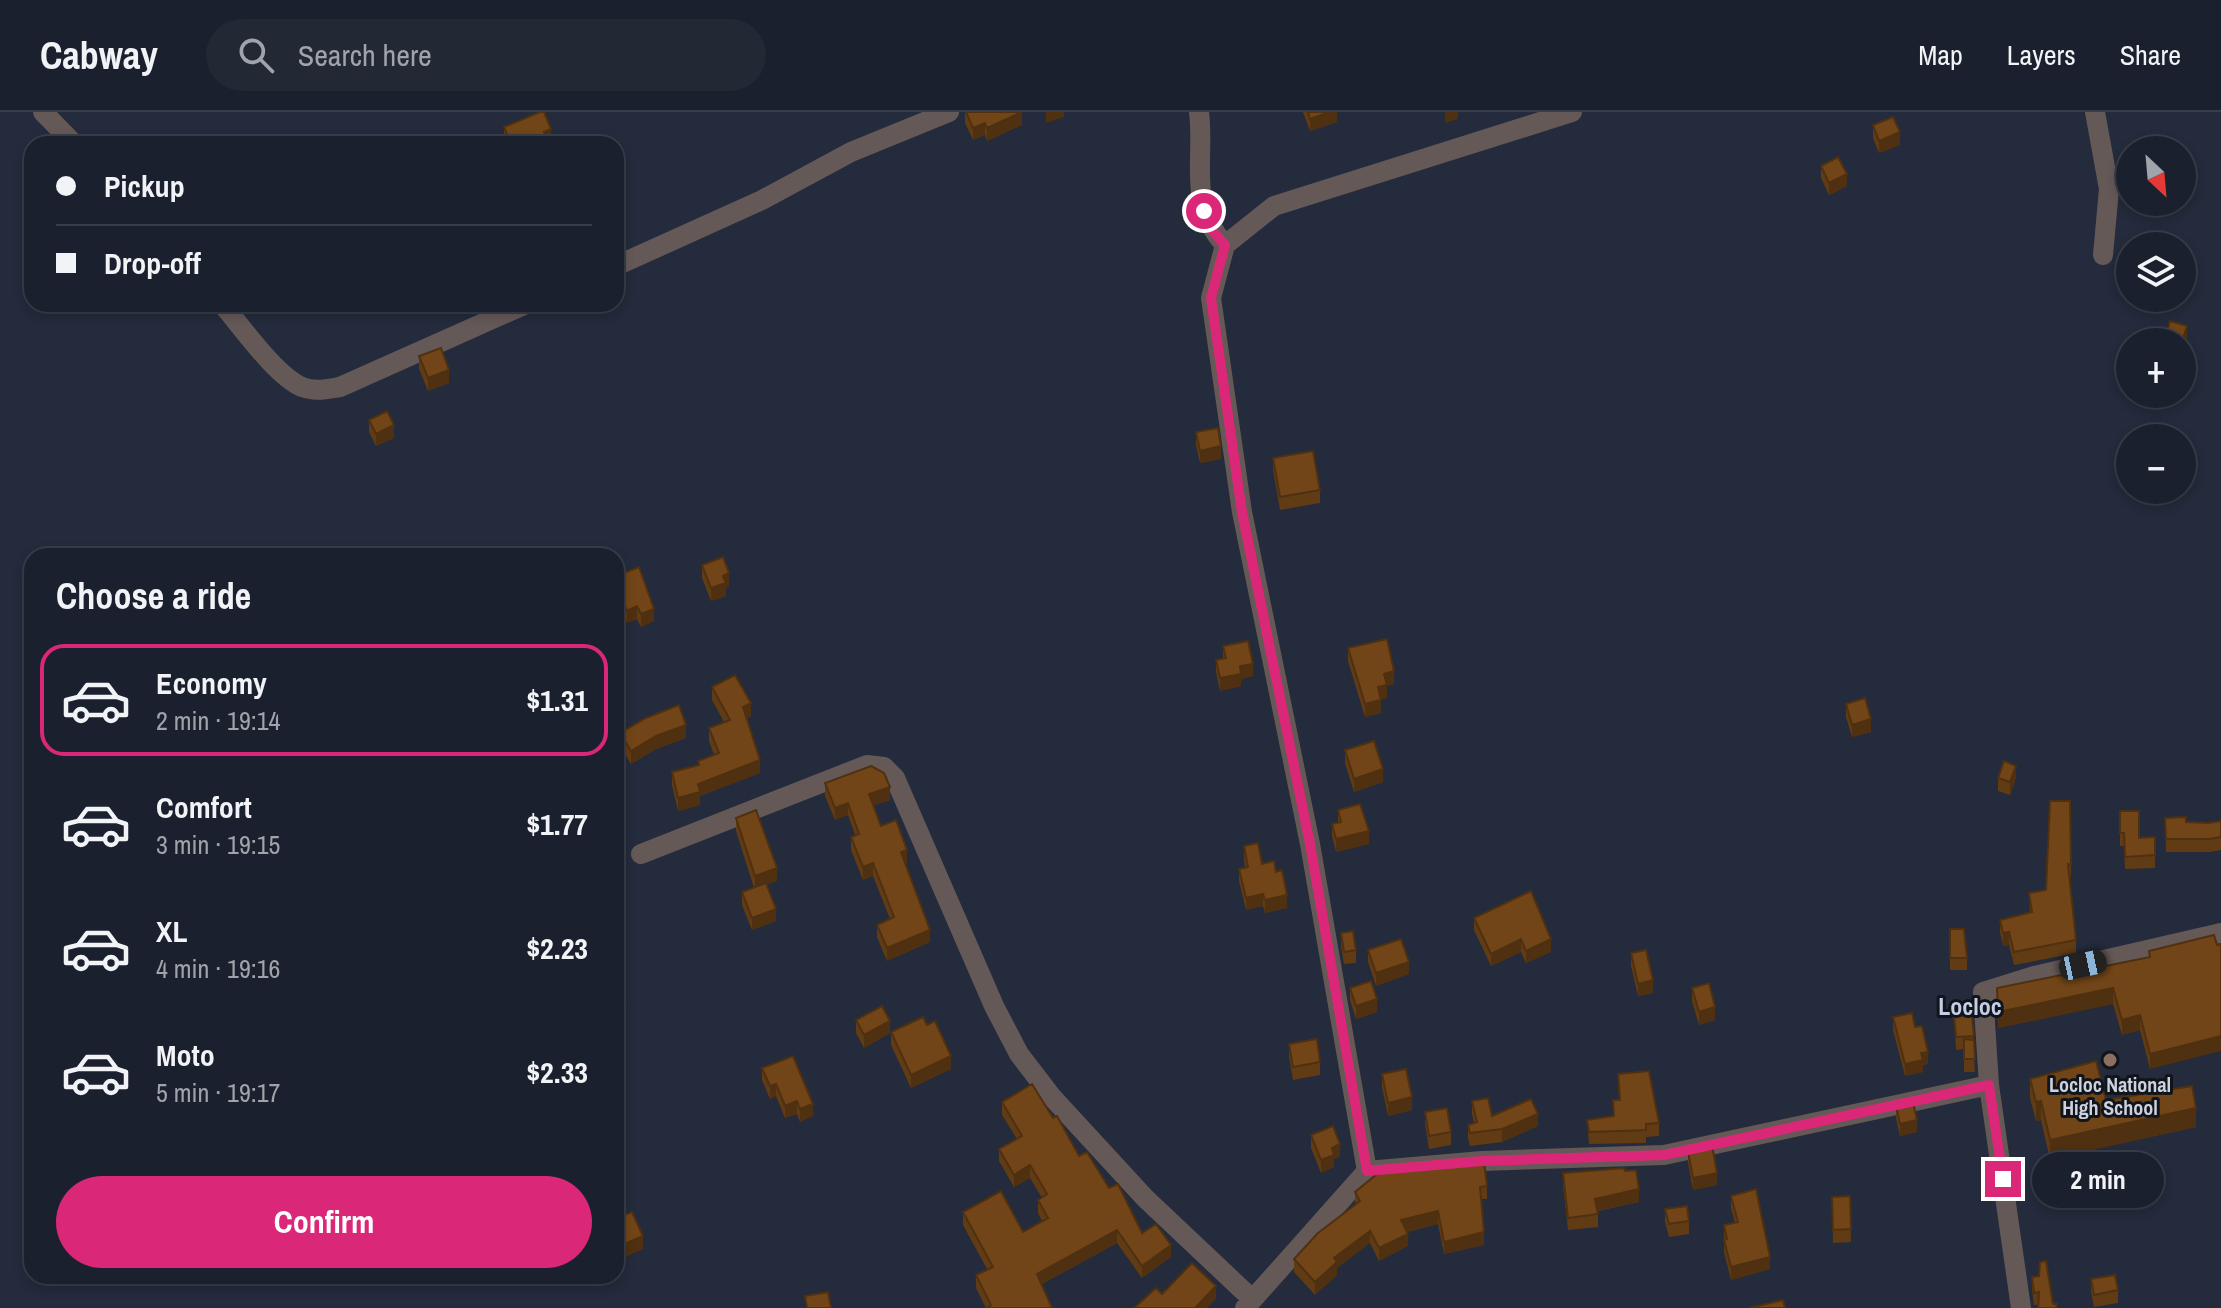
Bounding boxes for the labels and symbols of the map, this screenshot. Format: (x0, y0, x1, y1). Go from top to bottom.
north arrow (2116, 136, 2196, 216)
route start (1186, 193, 1222, 229)
car (2057, 948, 2109, 982)
district label: Locloc (1938, 990, 2002, 1022)
marker: Locloc National High School (2101, 1051, 2119, 1069)
place label: Locloc National High School (2049, 1071, 2171, 1121)
callout: 2 min (2031, 1151, 2163, 1207)
route end (1985, 1161, 2021, 1197)

